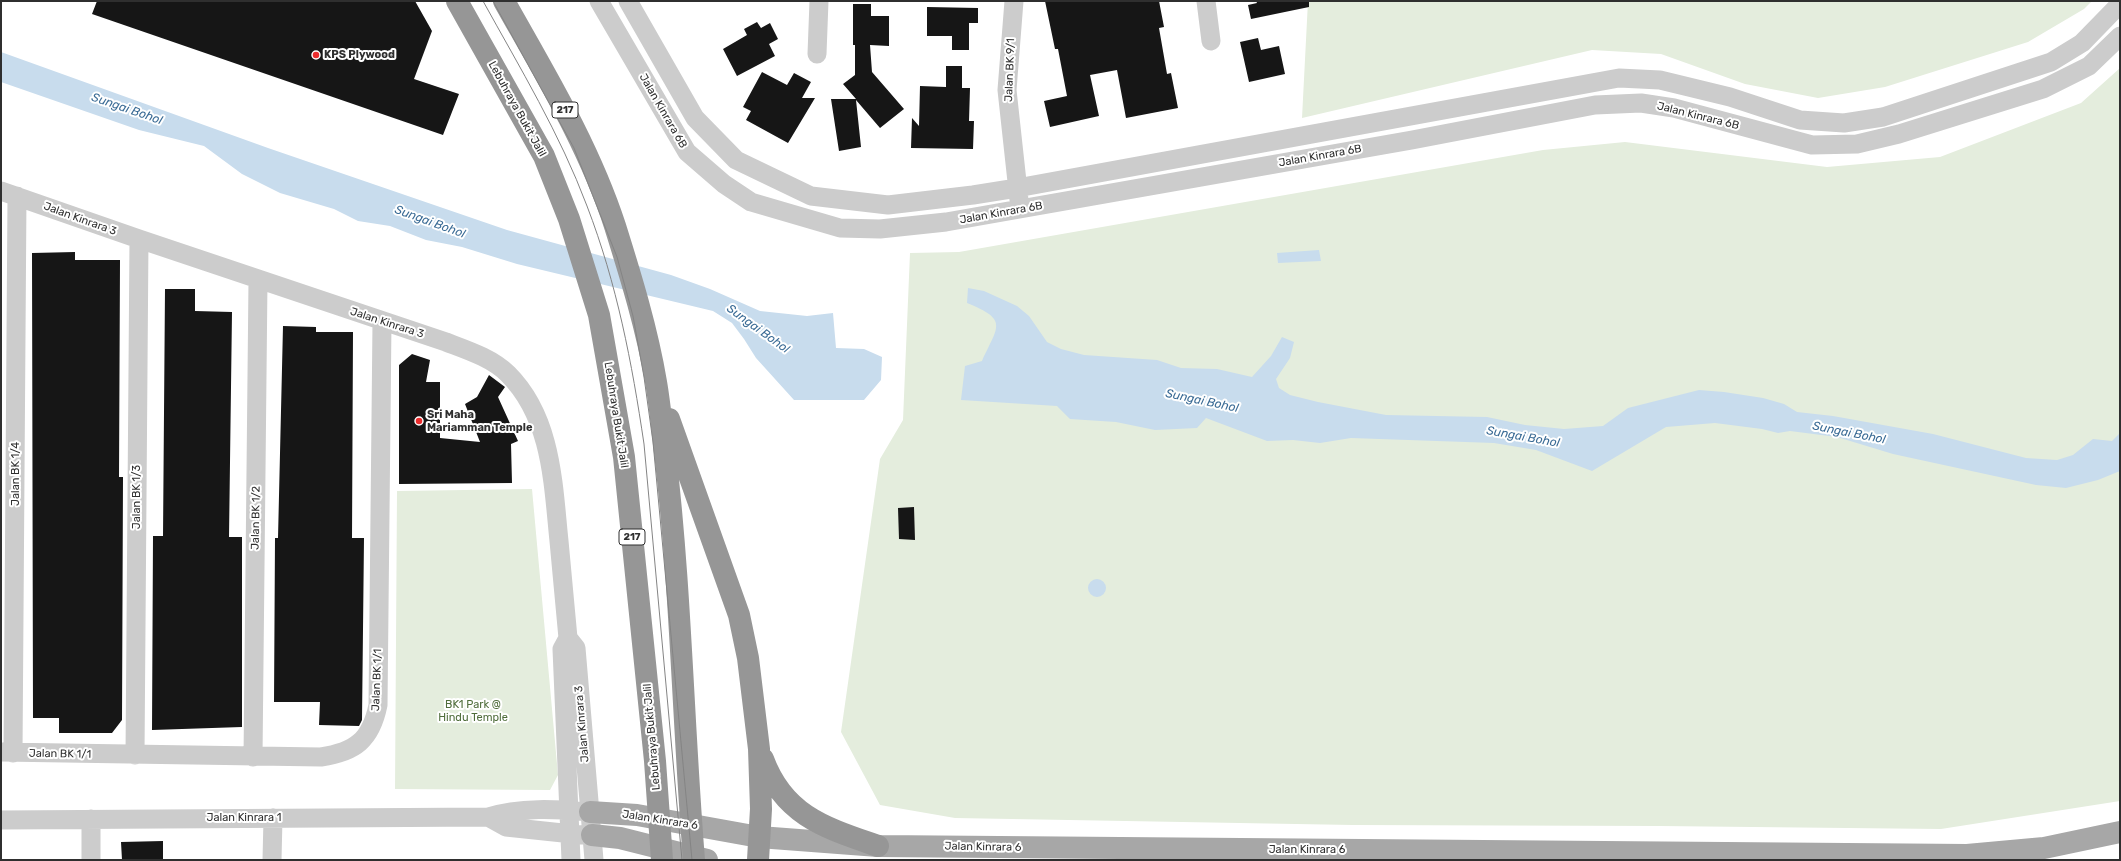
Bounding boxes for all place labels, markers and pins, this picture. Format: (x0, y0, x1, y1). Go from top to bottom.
place label: KPS Plywood (324, 48, 395, 62)
marker: KPS Plywood (311, 50, 321, 60)
place label: Sri Maha Mariamman Temple (427, 408, 532, 434)
marker: Sri Maha Mariamman Temple (414, 416, 424, 426)

